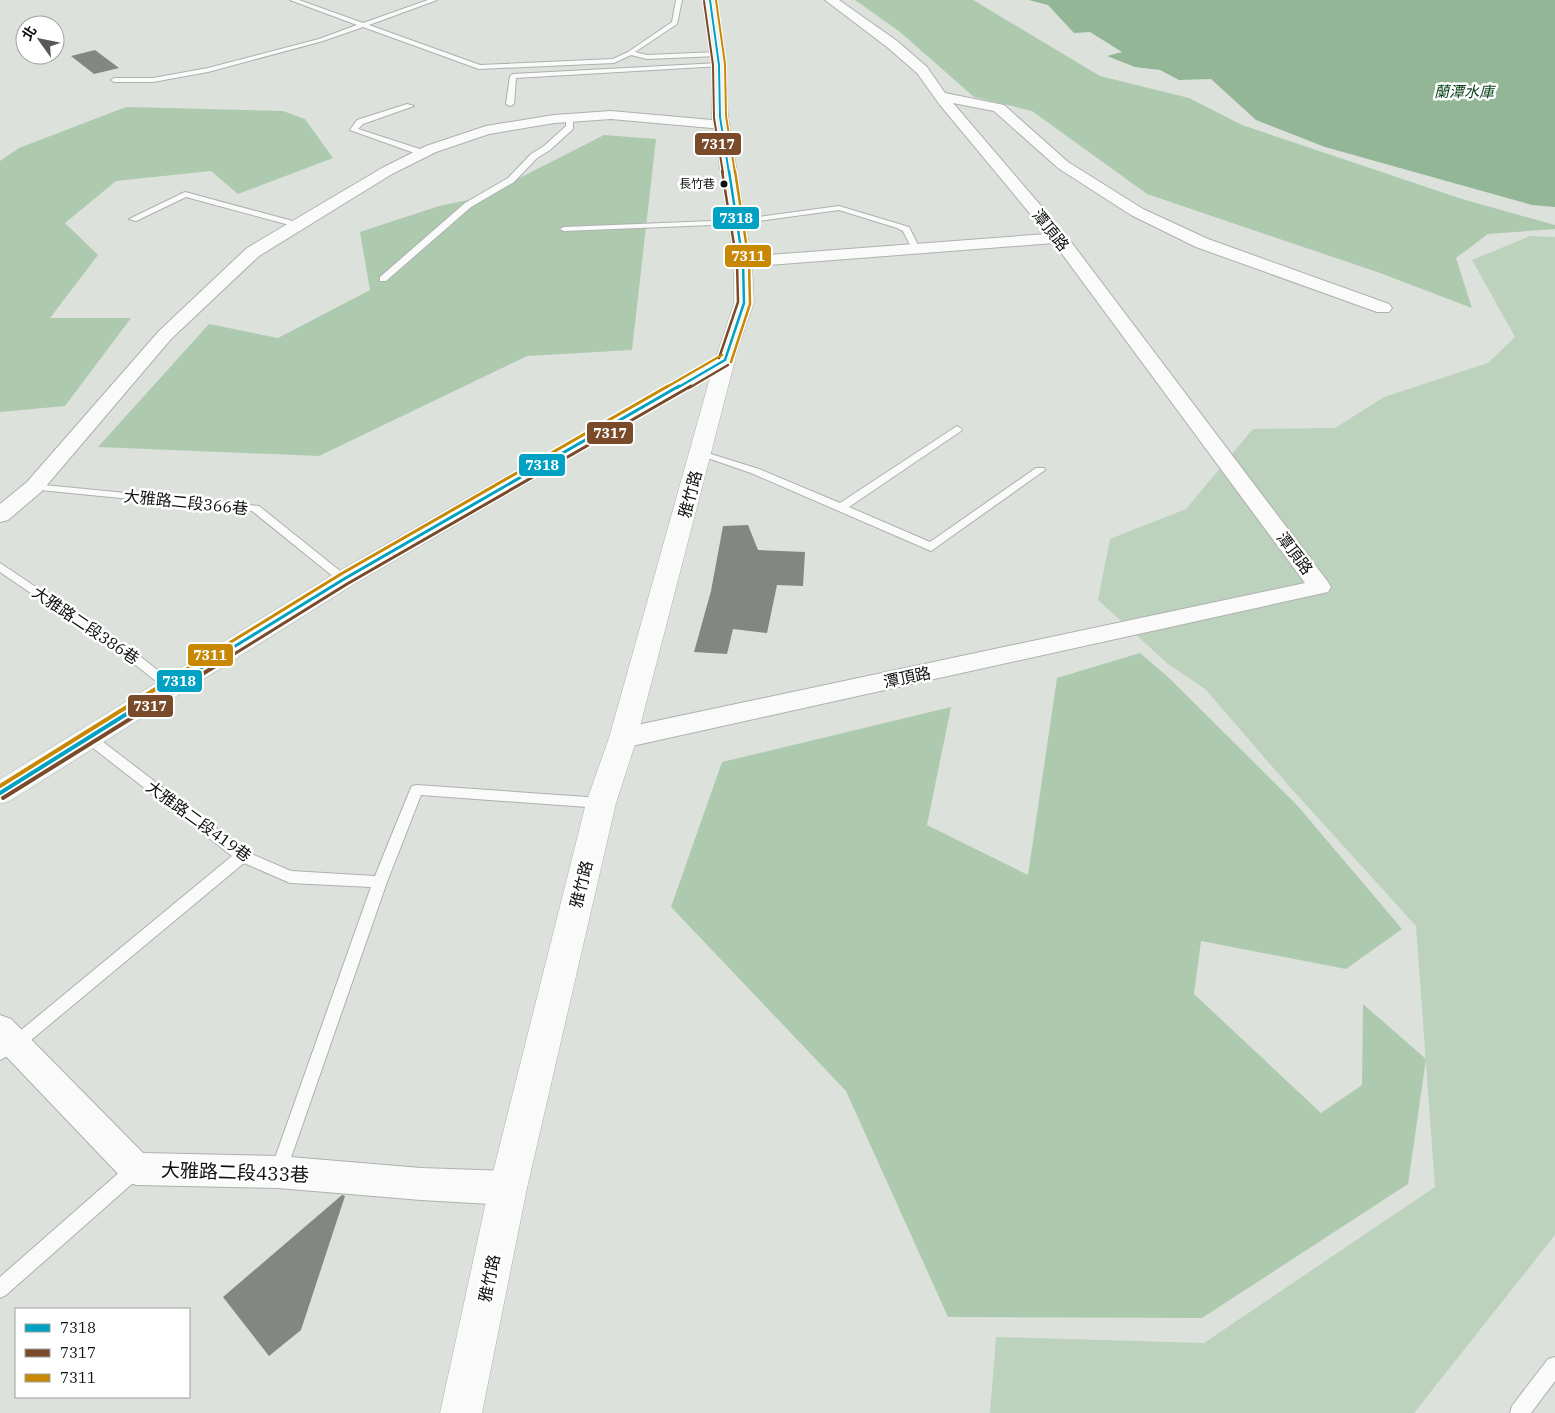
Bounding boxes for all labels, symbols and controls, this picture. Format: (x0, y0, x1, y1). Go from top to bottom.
north arrow (15, 15, 65, 65)
text: 北 (18, 22, 40, 44)
water label: 蘭潭水庫 (1434, 82, 1497, 101)
line badge: 7317 (694, 132, 742, 156)
text: 7317 (701, 135, 735, 153)
place label: 長竹巷 (679, 176, 715, 191)
marker: 長竹巷 (719, 179, 729, 189)
street label: 潭頂路 (1028, 205, 1074, 255)
line badge: 7318 (712, 206, 760, 230)
text: 7318 (719, 209, 753, 227)
line badge: 7311 (724, 244, 772, 268)
text: 7311 (731, 247, 765, 265)
line badge: 7317 (586, 421, 634, 445)
text: 7317 (593, 424, 627, 442)
line badge: 7318 (518, 453, 566, 477)
text: 7318 (525, 456, 559, 474)
street label: 雅竹路 (674, 468, 706, 520)
street label: 大雅路二段366巷 (123, 486, 249, 518)
street label: 潭頂路 (1273, 528, 1317, 578)
street label: 大雅路二段386巷 (29, 582, 143, 668)
line badge: 7311 (187, 643, 234, 667)
text: 7311 (193, 646, 227, 664)
street label: 潭頂路 (881, 662, 933, 692)
line badge: 7318 (156, 669, 203, 693)
text: 7318 (162, 672, 196, 690)
line badge: 7317 (127, 694, 174, 718)
text: 7317 (133, 697, 167, 715)
street label: 大雅路二段419巷 (143, 776, 255, 866)
street label: 雅竹路 (565, 858, 597, 910)
street label: 大雅路二段433巷 (161, 1157, 309, 1187)
street label: 雅竹路 (474, 1252, 504, 1304)
legend (15, 1308, 190, 1398)
text: 7318 (60, 1318, 96, 1337)
text: 7317 (60, 1343, 96, 1362)
text: 7311 (60, 1368, 96, 1387)

